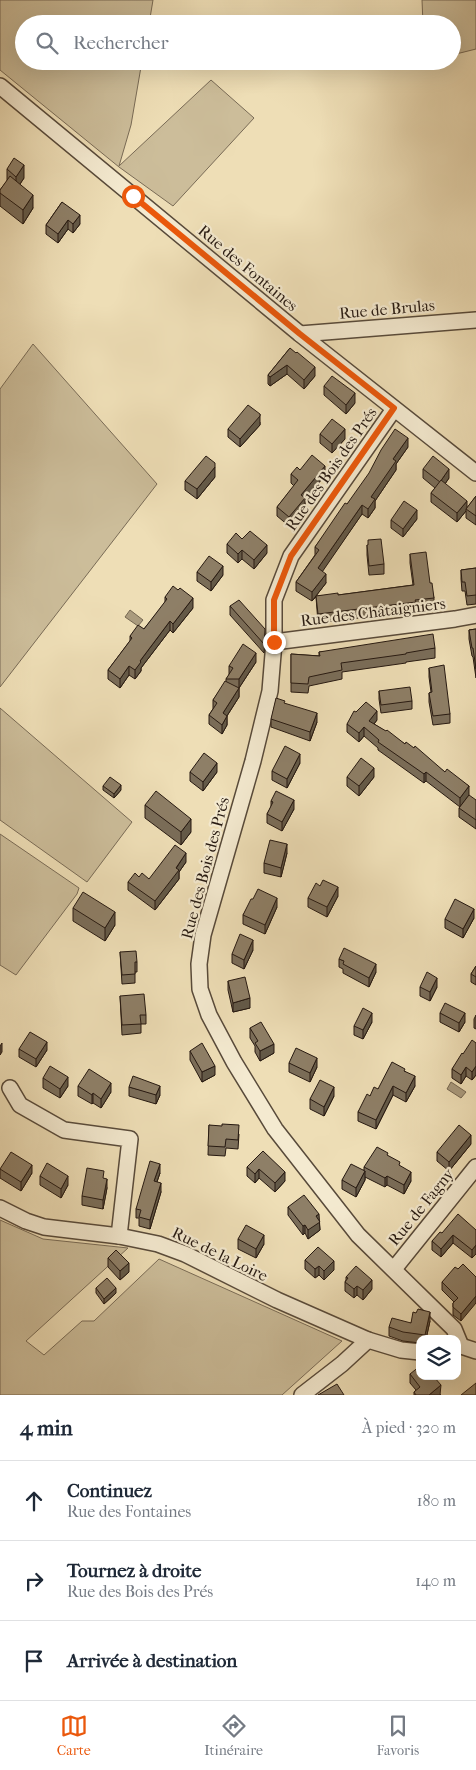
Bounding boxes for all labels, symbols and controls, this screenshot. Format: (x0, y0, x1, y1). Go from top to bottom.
search box (15, 15, 461, 70)
icon: search (33, 29, 61, 57)
text: Rechercher (73, 32, 169, 54)
route start (122, 185, 145, 208)
street label: Rue des Fontaines (194, 221, 302, 315)
street label: Rue de Brulas (338, 295, 436, 323)
street label: Rue des Bois des Prés (281, 404, 381, 534)
street label: Rue des Châtaigniers (300, 594, 447, 630)
route end (263, 631, 286, 654)
street label: Rue des Bois des Prés (177, 795, 233, 941)
street label: Rue de Fagny (384, 1164, 458, 1249)
street label: Rue de la Loire (169, 1223, 271, 1285)
map controls (416, 1335, 461, 1380)
button: layers (416, 1335, 461, 1380)
text: 4 min (20, 1416, 73, 1440)
text: À pied · 320 m (362, 1418, 456, 1437)
text: Continuez (67, 1480, 152, 1502)
icon: ahead (20, 1487, 48, 1515)
text: 180 m (417, 1491, 456, 1510)
text: Rue des Fontaines (67, 1502, 191, 1521)
text: Tournez à droite (67, 1560, 201, 1582)
icon: right (20, 1567, 48, 1595)
text: 140 m (415, 1571, 456, 1590)
text: Rue des Bois des Prés (67, 1582, 213, 1601)
icon: arrive (20, 1647, 48, 1675)
text: Arrivée à destination (67, 1650, 237, 1672)
tab: Carte (57, 1712, 91, 1759)
tab: Itinéraire (204, 1712, 263, 1759)
tab: Favoris (377, 1712, 419, 1759)

